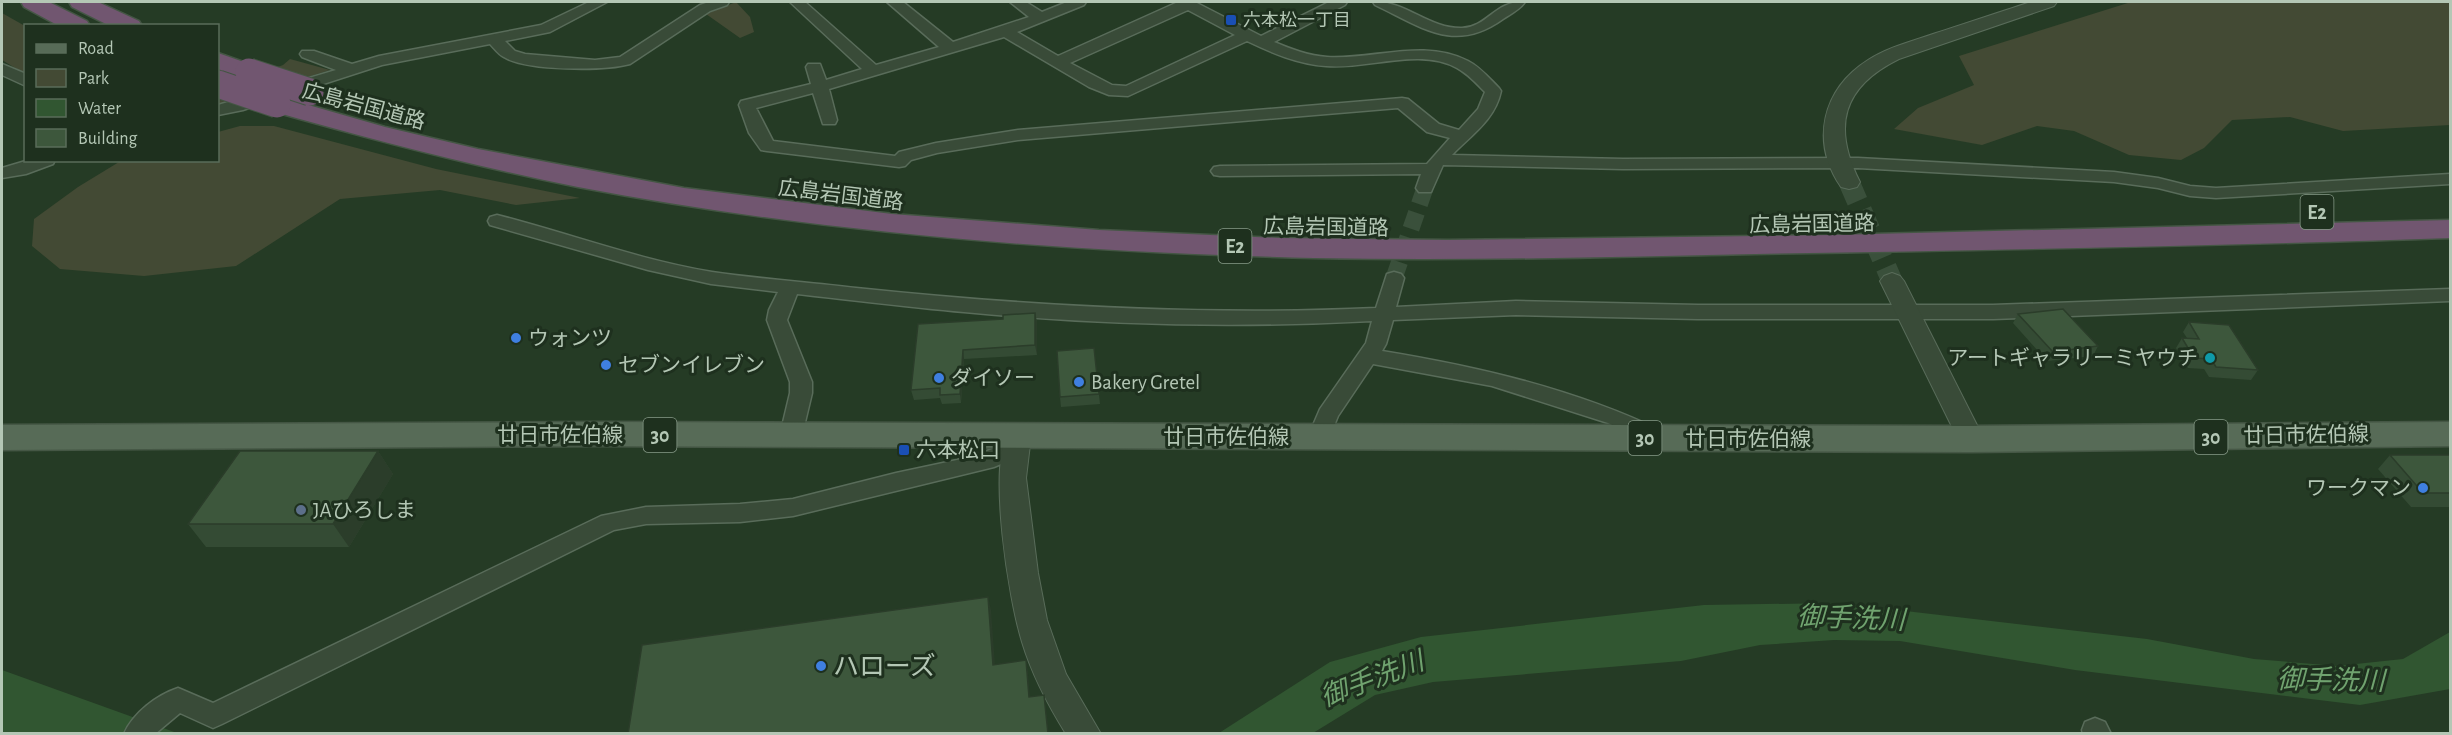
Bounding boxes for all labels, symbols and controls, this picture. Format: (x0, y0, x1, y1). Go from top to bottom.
place label: 六本松一丁目 (1243, 11, 1351, 30)
marker: 六本松一丁目 (1224, 13, 1238, 27)
legend (24, 24, 219, 162)
text: Road (78, 40, 114, 58)
text: Park (78, 70, 110, 88)
street label: 広島岩国道路 (300, 79, 428, 133)
text: Water (78, 100, 121, 118)
text: Building (78, 130, 138, 148)
street label: 広島岩国道路 (777, 176, 905, 214)
road number: E2 (2300, 195, 2334, 229)
street label: 広島岩国道路 (1749, 212, 1875, 236)
street label: 広島岩国道路 (1263, 215, 1389, 239)
road number: E2 (1218, 229, 1252, 263)
place label: ウォンツ (528, 328, 612, 349)
marker: ウォンツ (509, 331, 523, 345)
place label: アートギャラリーミヤウチ (1947, 347, 2198, 369)
marker: アートギャラリーミヤウチ (2203, 351, 2217, 365)
place label: セブンイレブン (618, 353, 765, 376)
marker: セブンイレブン (599, 358, 613, 372)
place label: ダイソー (951, 367, 1035, 389)
marker: ダイソー (932, 371, 946, 385)
place label: Bakery Gretel (1091, 372, 1200, 393)
marker: Bakery Gretel (1072, 375, 1086, 389)
road number: 30 (644, 418, 676, 452)
road number: 30 (2194, 420, 2228, 454)
road number: 30 (1628, 421, 1662, 455)
street label: 廿日市佐伯線 (2243, 423, 2369, 447)
street label: 廿日市佐伯線 (497, 424, 623, 446)
street label: 廿日市佐伯線 (1163, 426, 1289, 448)
street label: 廿日市佐伯線 (1685, 428, 1811, 450)
place label: 六本松口 (916, 439, 1000, 461)
marker: 六本松口 (897, 443, 911, 457)
place label: ワークマン (2306, 477, 2411, 499)
marker: ワークマン (2416, 481, 2430, 495)
place label: JAひろしま (313, 500, 416, 521)
marker: JAひろしま (294, 503, 308, 517)
water label: 御手洗川 (1797, 602, 1908, 634)
water label: 御手洗川 (1317, 646, 1430, 711)
place label: ハローズ (833, 652, 936, 680)
marker: ハローズ (814, 659, 828, 673)
water label: 御手洗川 (2277, 665, 2388, 695)

